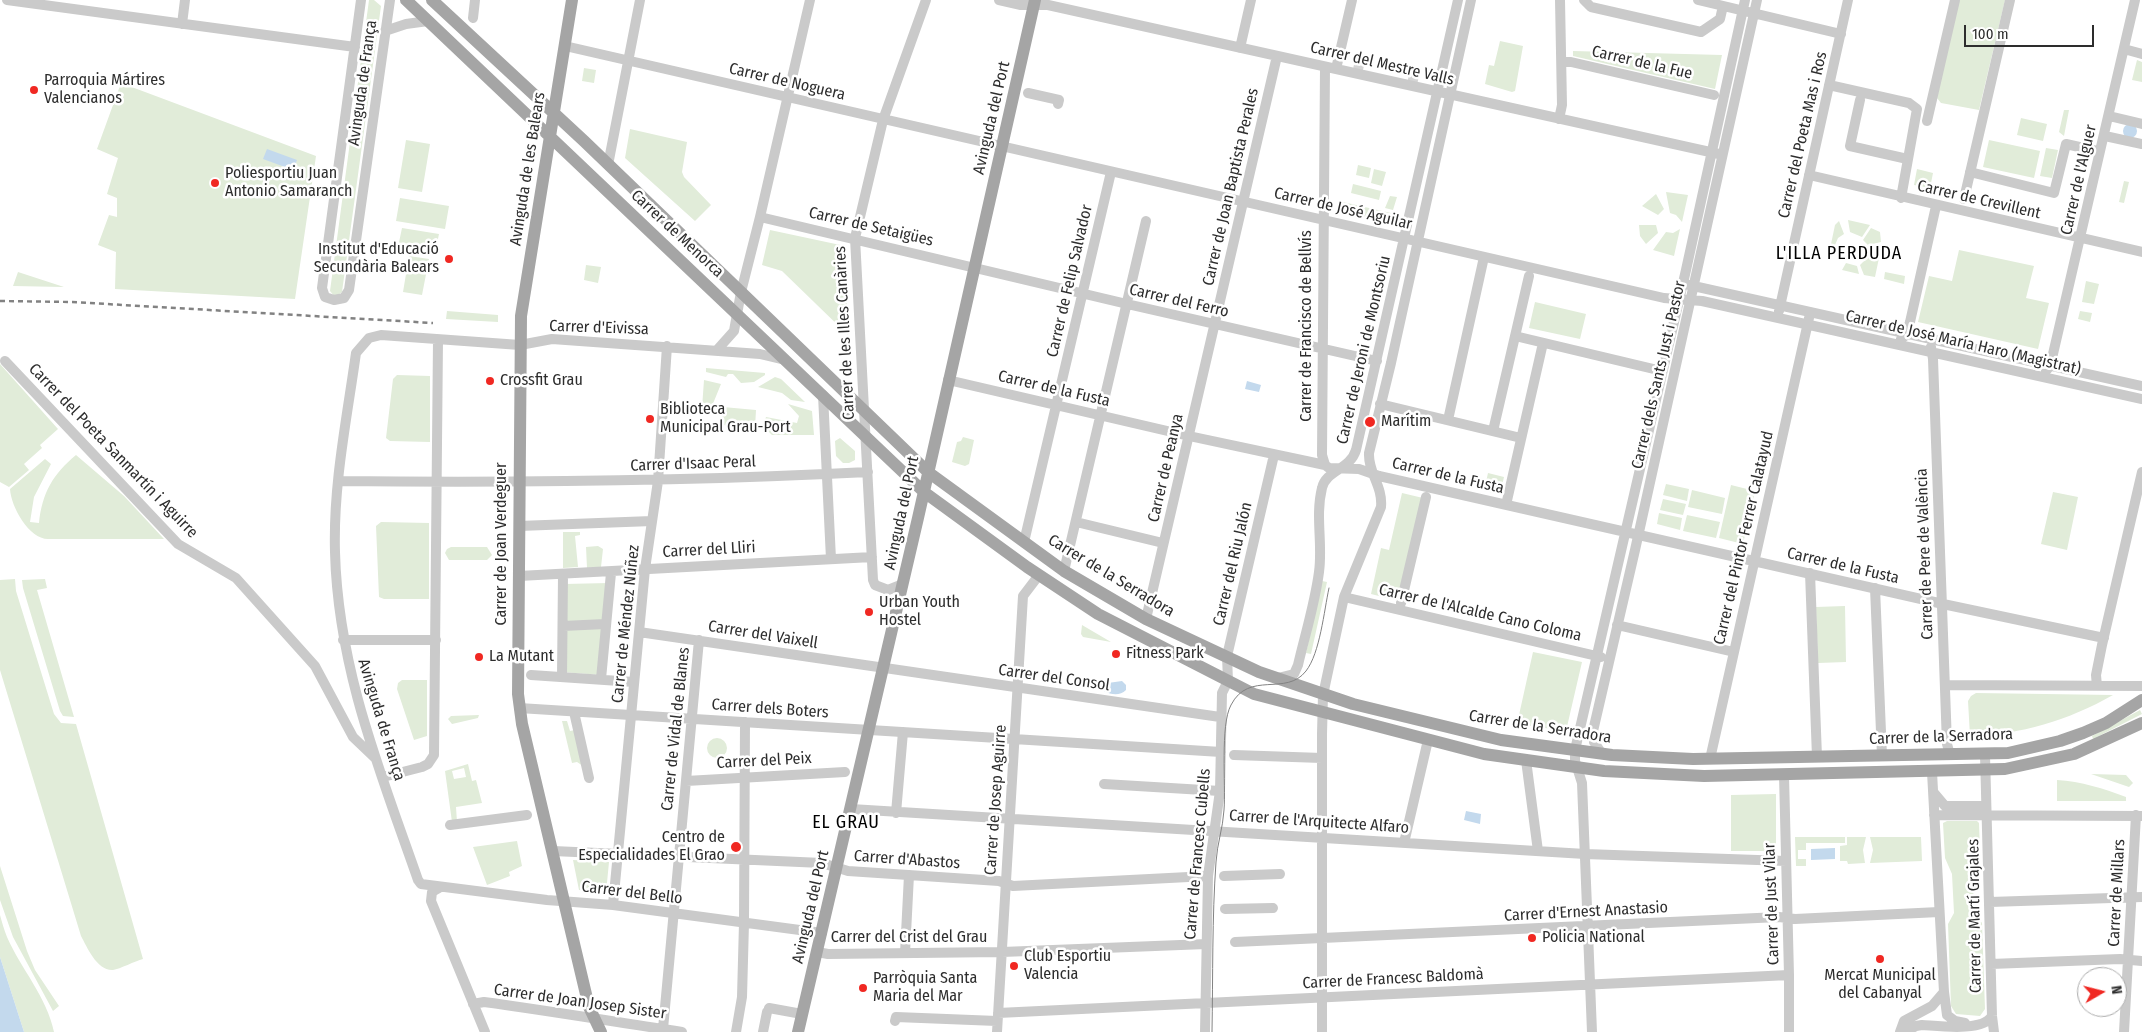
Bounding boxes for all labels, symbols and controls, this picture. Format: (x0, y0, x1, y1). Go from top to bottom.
scale bar (1967, 15, 2097, 47)
street label: Avinguda de França (345, 19, 381, 147)
text: 100 m (1972, 25, 2009, 43)
street label: Carrer del Mestre Valls (1308, 38, 1456, 90)
street label: Carrer de la Fue (1590, 42, 1694, 84)
street label: Carrer del Poeta Mas i Ros (1774, 50, 1832, 220)
street label: Carrer de Noguera (727, 59, 847, 105)
street label: Avinguda del Port (970, 60, 1014, 176)
place label: Parroquia Mártires Valencianos (44, 71, 165, 109)
marker: Parroquia Mártires Valencianos (28, 84, 40, 96)
street label: Carrer de Joan Baptista Perales (1199, 86, 1263, 288)
street label: Avinguda de les Balears (506, 91, 550, 247)
street label: Carrer de l'Alguer (2057, 123, 2101, 237)
place label: Poliesportiu Juan Antonio Samaranch (225, 164, 352, 202)
street label: Carrer de Crevillent (1915, 176, 2043, 224)
marker: Poliesportiu Juan Antonio Samaranch (209, 177, 221, 189)
street label: Carrer de José Aguilar (1272, 184, 1414, 234)
street label: Carrer de Menorca (627, 186, 727, 282)
street label: Carrer de Setaigües (807, 203, 935, 251)
street label: Carrer de Felip Salvador (1043, 203, 1097, 359)
street label: Carrer de Francisco de Bellvís (1297, 230, 1317, 422)
place label: Institut d'Educació Secundària Balears (314, 240, 439, 278)
district label: L'ILLA PERDUDA (1774, 243, 1904, 265)
street label: Carrer de les Illes Canàries (831, 246, 859, 420)
marker: Institut d'Educació Secundària Balears (443, 253, 455, 265)
street label: Carrer de Jeroni de Montsoriu (1333, 254, 1395, 446)
street label: Carrer dels Sants Just i Pastor (1628, 279, 1690, 471)
street label: Carrer del Ferro (1127, 280, 1231, 322)
street label: Carrer de José María Haro (Magistrat) (1844, 307, 2082, 379)
street label: Carrer d'Eivissa (549, 317, 649, 339)
street label: Carrer del Poeta Sanmartín i Aguirre (24, 360, 202, 542)
street label: Carrer de la Fusta (996, 367, 1112, 411)
place label: Crossfit Grau (500, 371, 583, 391)
marker: Crossfit Grau (484, 375, 496, 387)
place label: Biblioteca Municipal Grau-Port (660, 400, 791, 438)
street label: Carrer de Peanya (1144, 412, 1188, 524)
place label: Marítim (1381, 412, 1431, 432)
marker: Biblioteca Municipal Grau-Port (644, 413, 656, 425)
marker: Marítim (1363, 415, 1377, 429)
street label: Carrer del Pintor Ferrer Calatayud (1710, 429, 1778, 647)
street label: Carrer d'Isaac Peral (630, 452, 756, 476)
street label: Carrer de la Fusta (1390, 454, 1506, 498)
street label: Avinguda del Port (881, 455, 923, 571)
street label: Carrer de Joan Verdeguer (492, 462, 512, 626)
street label: Carrer de Pere de València (1912, 468, 1938, 640)
street label: Carrer del Riu Jalón (1209, 500, 1257, 628)
street label: Carrer de la Serradora (1044, 531, 1178, 621)
street label: Carrer del Lliri (662, 538, 756, 562)
street label: Carrer de Méndez Núñez (608, 544, 644, 704)
street label: Carrer de la Fusta (1785, 544, 1901, 588)
street label: Carrer de l'Alcalde Cano Coloma (1377, 580, 1583, 646)
place label: Urban Youth Hostel (879, 593, 960, 631)
marker: Urban Youth Hostel (863, 606, 875, 618)
street label: Carrer del Vaixell (707, 617, 819, 653)
place label: Fitness Park (1126, 644, 1204, 664)
street label: Carrer de Vidal de Blanes (658, 646, 694, 812)
place label: La Mutant (489, 647, 554, 667)
marker: Fitness Park (1110, 648, 1122, 660)
marker: La Mutant (473, 651, 485, 663)
street label: Avinguda de França (353, 657, 409, 783)
street label: Carrer del Consol (997, 661, 1111, 695)
street label: Carrer dels Boters (711, 695, 829, 723)
street label: Carrer de la Serradora (1467, 706, 1613, 748)
street label: Carrer de Josep Aguirre (981, 724, 1011, 876)
street label: Carrer de la Serradora (1869, 725, 2013, 749)
street label: Carrer del Peix (716, 749, 812, 773)
street label: Carrer de Francesc Cubells (1181, 768, 1215, 940)
street label: Carrer de l'Arquitecte Alfaro (1228, 806, 1410, 838)
district label: EL GRAU (811, 812, 881, 834)
place label: Centro de Especialidades El Grao (578, 828, 725, 866)
street label: Carrer de Martí Grajales (1964, 839, 1986, 993)
street label: Carrer de Millars (2105, 839, 2129, 947)
marker: Centro de Especialidades El Grao (729, 840, 743, 854)
street label: Carrer de Just Vilar (1760, 843, 1784, 965)
street label: Carrer d'Abastos (853, 847, 961, 873)
street label: Avinguda del Port (789, 849, 833, 965)
street label: Carrer del Bello (580, 877, 684, 909)
street label: Carrer d'Ernest Anastasio (1504, 898, 1668, 926)
street label: Carrer del Crist del Grau (831, 928, 987, 948)
place label: Policia National (1542, 928, 1645, 948)
marker: Policia National (1526, 932, 1538, 944)
place label: Club Esportiu Valencia (1024, 947, 1111, 985)
marker: Mercat Municipal del Cabanyal (1874, 953, 1886, 965)
marker: Club Esportiu Valencia (1008, 960, 1020, 972)
street label: Carrer de Francesc Baldomà (1302, 965, 1484, 993)
place label: Mercat Municipal del Cabanyal (1824, 966, 1936, 1004)
north arrow (2077, 967, 2127, 1017)
place label: Parròquia Santa Maria del Mar (873, 969, 977, 1007)
street label: Carrer de Joan Josep Sister (493, 980, 667, 1024)
marker: Parròquia Santa Maria del Mar (857, 982, 869, 994)
text: N (2107, 985, 2125, 995)

